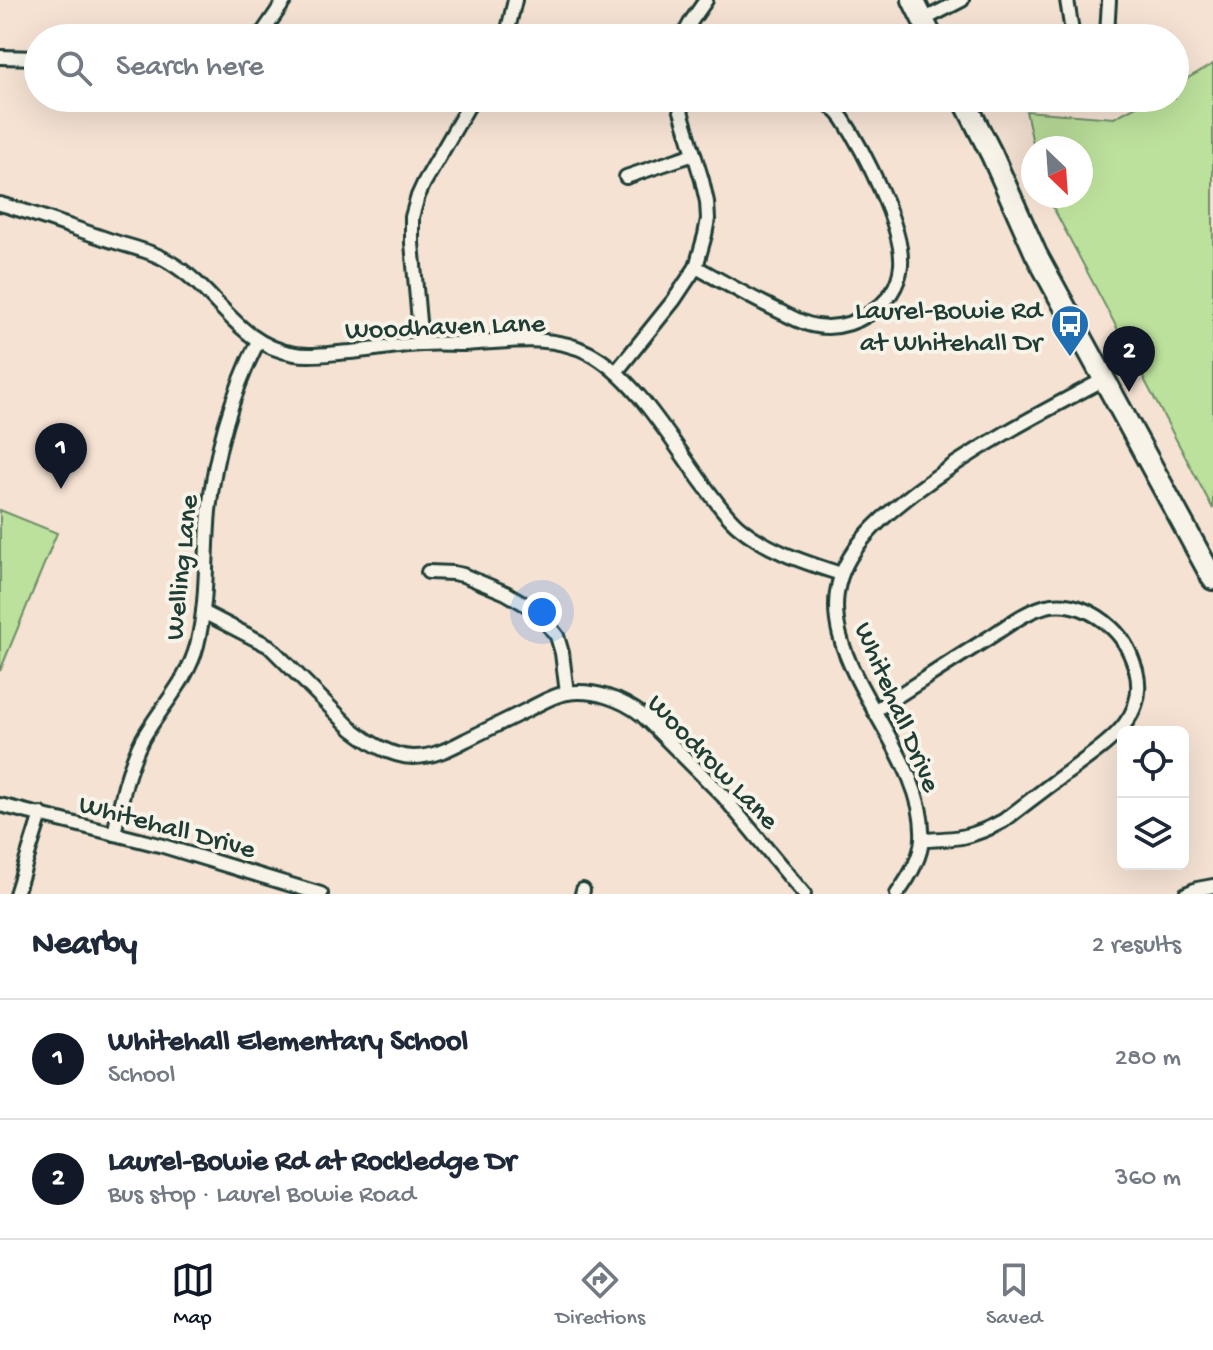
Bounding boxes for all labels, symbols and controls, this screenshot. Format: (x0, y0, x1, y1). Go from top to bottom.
search box (24, 24, 1189, 112)
icon: search (52, 46, 96, 90)
text: Search here (116, 51, 264, 86)
north arrow (1021, 136, 1093, 208)
place label: Laurel-Bowie Rd at Whitehall Dr (855, 296, 1045, 361)
bus stop icon: Laurel-Bowie Rd at Whitehall Dr (1049, 303, 1091, 358)
street label: Woodhaven Lane (345, 308, 546, 348)
pin: 2 (1103, 326, 1155, 392)
pin: 1 (35, 423, 87, 489)
street label: Welling Lane (159, 493, 208, 642)
your location (522, 592, 562, 632)
street label: Whitehall Drive (845, 618, 947, 798)
street label: Woodrow Lane (639, 689, 785, 838)
map controls (1117, 726, 1189, 870)
button: locate (1117, 726, 1189, 798)
street label: Whitehall Drive (75, 789, 259, 868)
button: layers (1117, 798, 1189, 870)
text: Nearby (32, 926, 137, 966)
text: 2 results (1092, 931, 1181, 962)
text: Whitehall Elementary School (108, 1026, 468, 1061)
text: 1 (53, 1044, 63, 1075)
text: 280 m (1115, 1044, 1181, 1075)
text: School (108, 1061, 176, 1092)
text: Laurel-Bowie Rd at Rockledge Dr (108, 1146, 516, 1181)
text: 2 (52, 1164, 64, 1195)
text: 360 m (1115, 1164, 1181, 1195)
text: Bus stop · Laurel Bowie Road (108, 1181, 416, 1212)
tab: Map (171, 1258, 215, 1332)
tab: Directions (556, 1258, 645, 1332)
tab: Saved (986, 1258, 1042, 1332)

